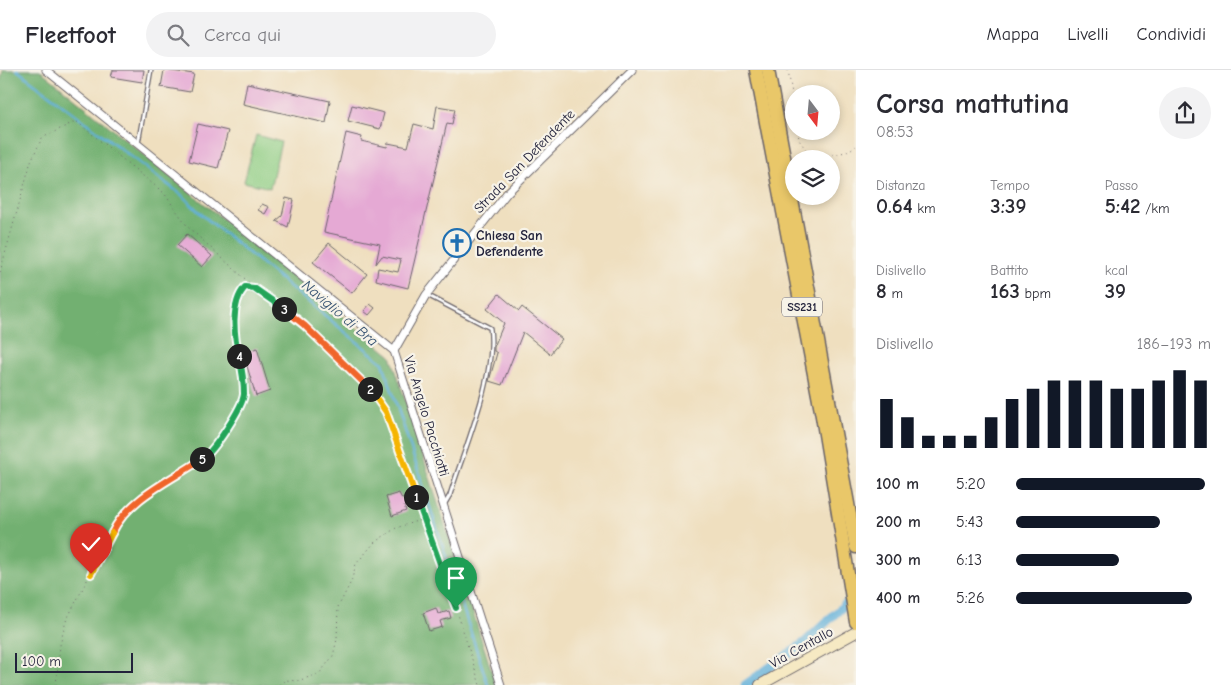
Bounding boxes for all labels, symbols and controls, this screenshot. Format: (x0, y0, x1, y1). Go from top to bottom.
search box (146, 12, 496, 57)
text: Fleetfoot (25, 21, 116, 49)
icon: search (164, 21, 192, 49)
text: Cerca qui (204, 24, 281, 46)
text: Mappa (987, 24, 1039, 45)
text: Livelli (1067, 24, 1109, 45)
text: Condividi (1137, 24, 1206, 45)
north arrow (785, 85, 840, 140)
map controls (785, 85, 840, 205)
button: share (1159, 87, 1211, 139)
text: Corsa mattutina (876, 88, 1069, 120)
street label: Strada San Defendente (470, 106, 578, 217)
text: 08:53 (876, 123, 914, 141)
button: layers (785, 150, 840, 205)
text: Distanza (876, 177, 925, 194)
text: Tempo (990, 177, 1030, 194)
text: Passo (1105, 177, 1138, 194)
text: 0.64 (876, 194, 913, 218)
text: 3:39 (990, 194, 1026, 218)
text: 5:42 (1105, 194, 1140, 218)
text: km (913, 200, 936, 217)
text: /km (1140, 200, 1170, 217)
place label: Chiesa San Defendente (476, 227, 543, 260)
church icon: Chiesa San Defendente (442, 228, 472, 258)
text: Dislivello (876, 262, 926, 279)
text: Battito (990, 262, 1028, 279)
text: kcal (1105, 262, 1128, 279)
water label: Naviglio di Bra (298, 276, 382, 350)
text: 8 (876, 279, 887, 303)
text: 163 (990, 279, 1020, 303)
text: 39 (1105, 279, 1126, 303)
text: m (887, 285, 903, 302)
text: bpm (1020, 285, 1051, 302)
pin: 3 (272, 296, 296, 322)
road number: SS231 (782, 298, 822, 316)
text: 3 (281, 301, 288, 318)
text: Dislivello (876, 335, 933, 353)
text: 186–193 m (1137, 335, 1211, 353)
pin: 4 (226, 344, 252, 368)
text: 4 (236, 348, 243, 365)
street label: Via Angelo Pacchiotti (400, 354, 453, 478)
pin: 2 (358, 376, 382, 402)
text: 2 (367, 381, 374, 398)
pin: 5 (190, 446, 214, 472)
text: 5 (199, 451, 206, 468)
text: 100 m (876, 475, 919, 493)
text: 5:20 (956, 475, 986, 493)
pin: 1 (404, 484, 428, 510)
text: 1 (414, 489, 419, 506)
text: 200 m (876, 513, 921, 531)
text: 5:43 (956, 513, 983, 531)
pin (70, 523, 112, 574)
icon: check (77, 530, 105, 558)
text: 300 m (876, 551, 921, 569)
text: 6:13 (956, 551, 982, 569)
pin (435, 557, 477, 608)
icon: arrive (442, 564, 470, 592)
text: 400 m (876, 589, 920, 607)
text: 5:26 (956, 589, 985, 607)
street label: Via Centallo (766, 623, 836, 672)
scale bar (15, 650, 132, 673)
text: 100 m (22, 653, 61, 670)

